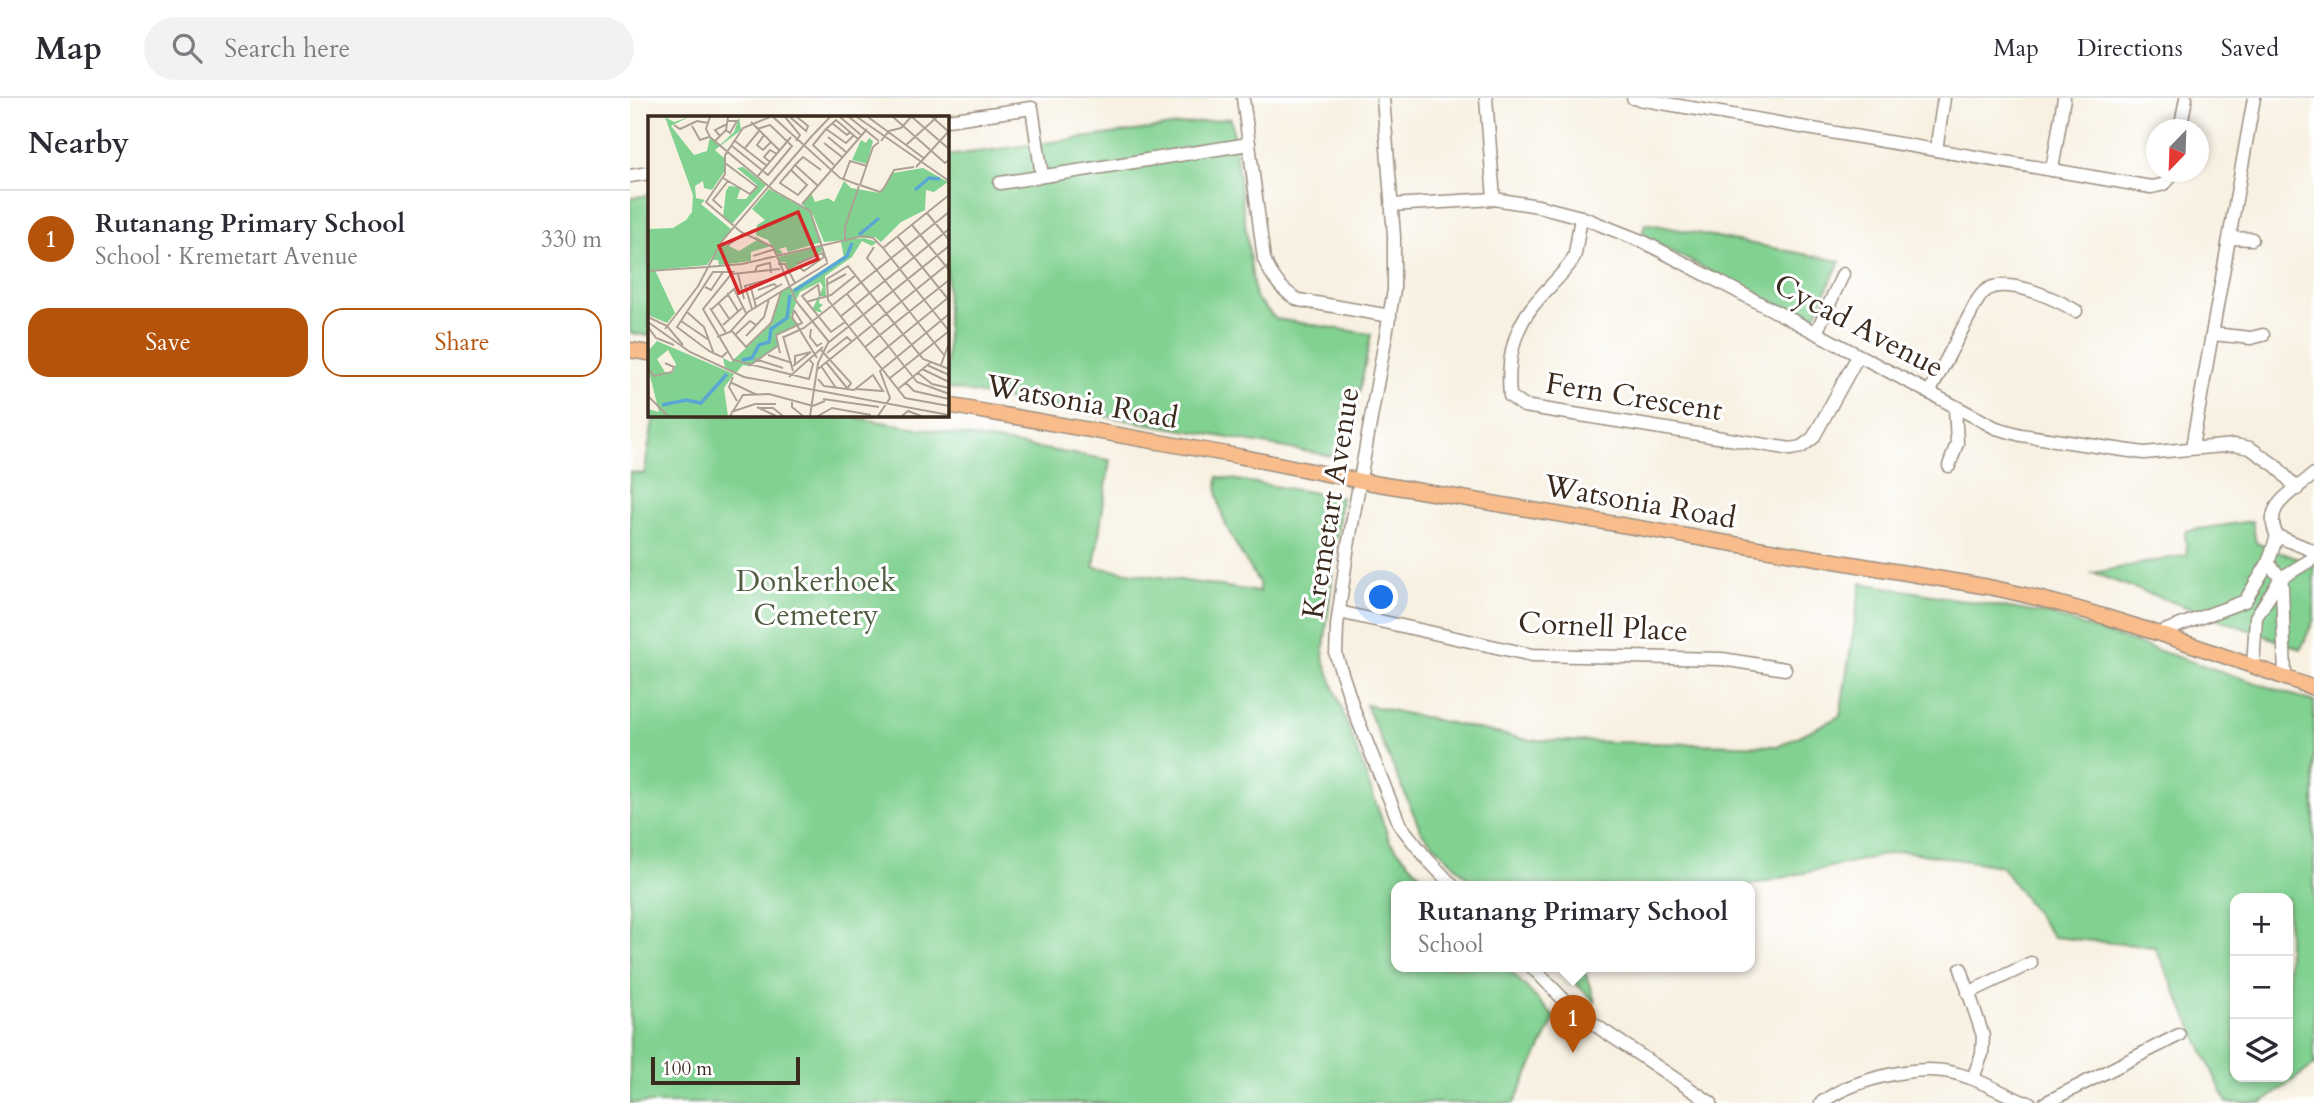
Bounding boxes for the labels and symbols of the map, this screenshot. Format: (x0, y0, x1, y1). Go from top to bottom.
inset map (648, 116, 948, 416)
north arrow (2146, 119, 2209, 182)
street label: Cycad Avenue (1767, 264, 1951, 388)
street label: Fern Crescent (1543, 363, 1726, 431)
street label: Watsonia Road (982, 365, 1181, 439)
street label: Kremetart Avenue (1292, 384, 1370, 622)
street label: Watsonia Road (1540, 465, 1739, 539)
park label: Donkerhoek Cemetery (736, 561, 896, 636)
your location (1364, 580, 1398, 614)
street label: Cornell Place (1517, 602, 1689, 652)
pin: 1 (1550, 995, 1596, 1053)
scale bar (651, 1054, 800, 1086)

